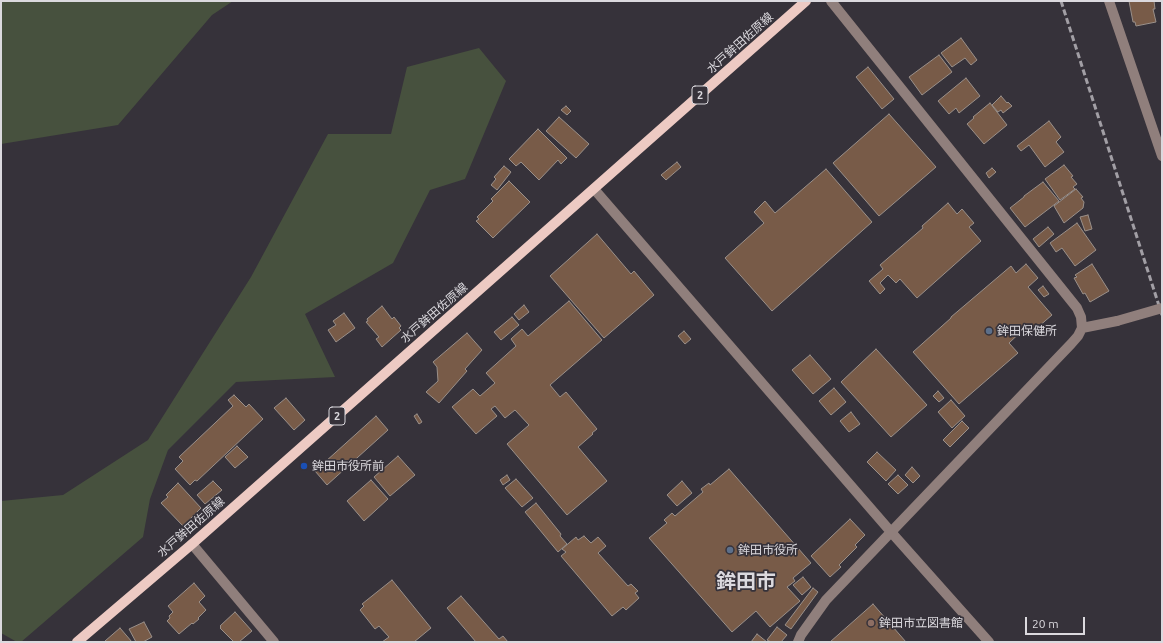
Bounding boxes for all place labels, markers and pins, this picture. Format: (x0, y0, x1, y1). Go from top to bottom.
place label: 鉾田保健所 (997, 324, 1057, 338)
marker: 鉾田保健所 (984, 326, 994, 336)
place label: 鉾田市役所前 (312, 459, 384, 473)
marker: 鉾田市役所前 (299, 461, 309, 471)
place label: 鉾田市役所 (738, 543, 798, 557)
marker: 鉾田市役所 (725, 545, 735, 555)
place label: 鉾田市立図書館 (879, 616, 963, 630)
marker: 鉾田市立図書館 (866, 618, 876, 628)

